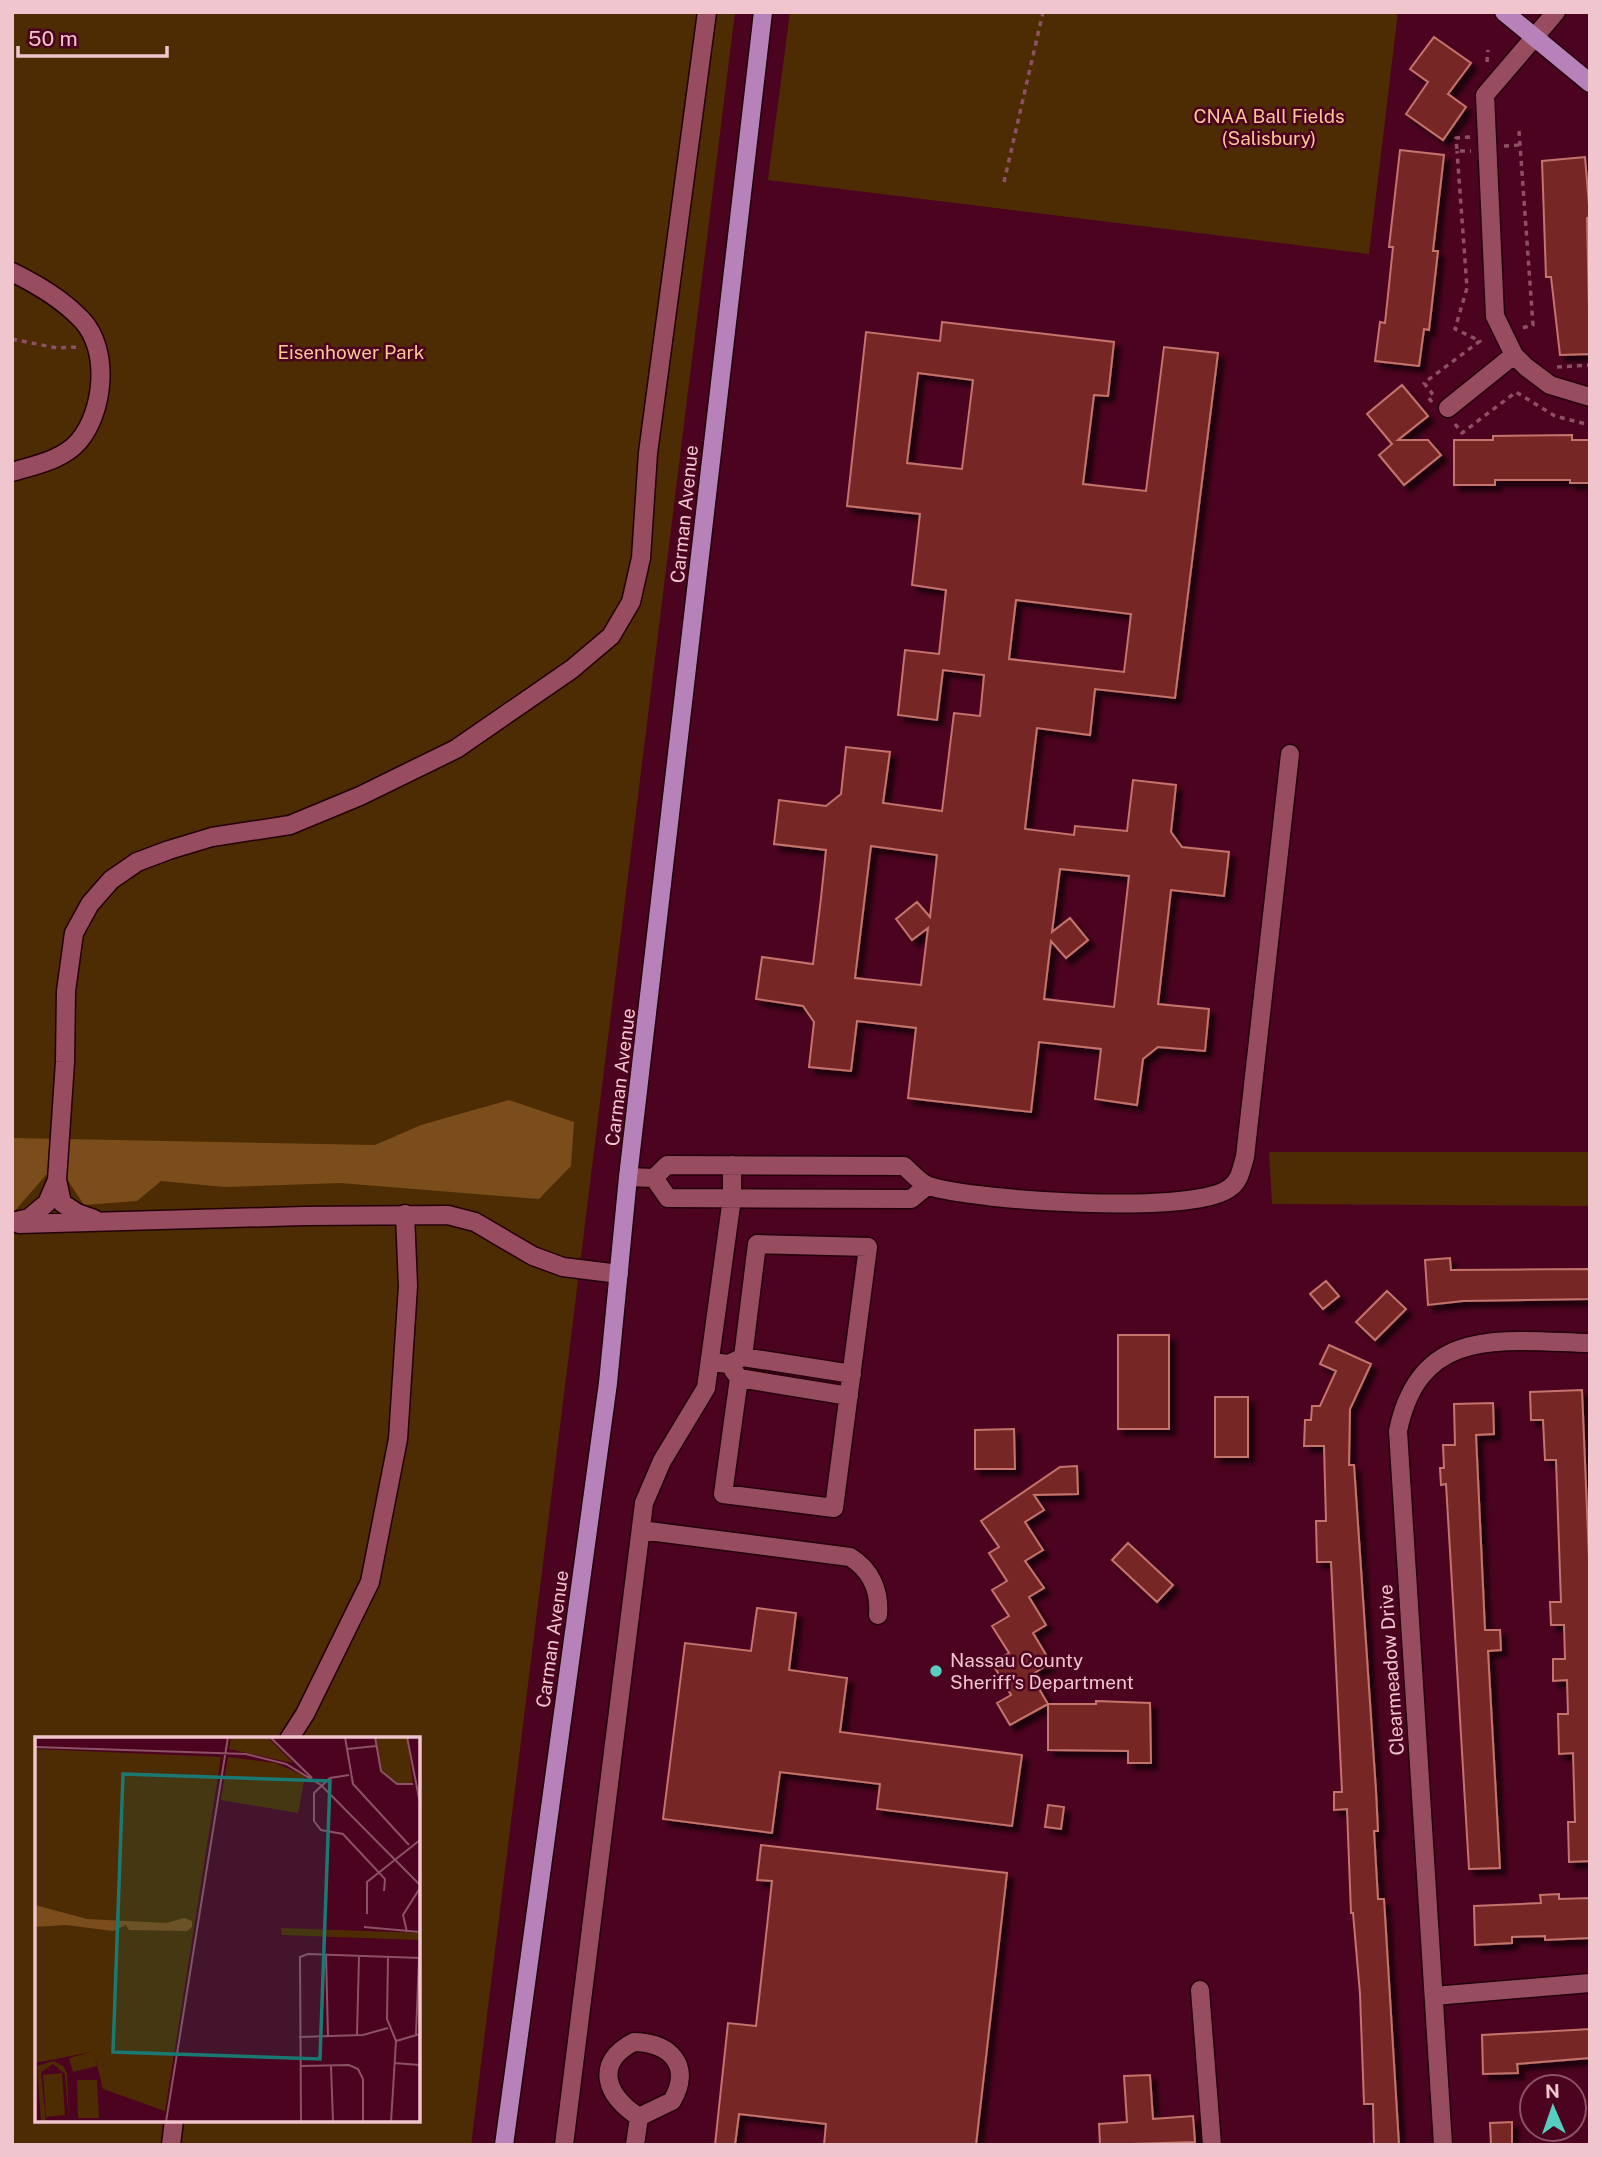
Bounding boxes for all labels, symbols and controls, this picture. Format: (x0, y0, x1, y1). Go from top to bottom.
scale bar (18, 14, 166, 58)
text: 50 m (28, 26, 78, 51)
park label: CNAA Ball Fields (Salisbury) (1193, 105, 1345, 149)
park label: Eisenhower Park (277, 341, 425, 363)
street label: Carman Avenue (666, 444, 702, 584)
street label: Carman Avenue (601, 1007, 639, 1147)
street label: Carman Avenue (531, 1569, 573, 1709)
street label: Clearmeadow Drive (1374, 1584, 1408, 1756)
place label: Nassau County Sheriff's Department (950, 1649, 1134, 1693)
marker: Nassau County Sheriff's Department (928, 1663, 944, 1679)
inset map (35, 1737, 420, 2122)
north arrow (1518, 2073, 1588, 2143)
text: N (1545, 2080, 1560, 2102)

